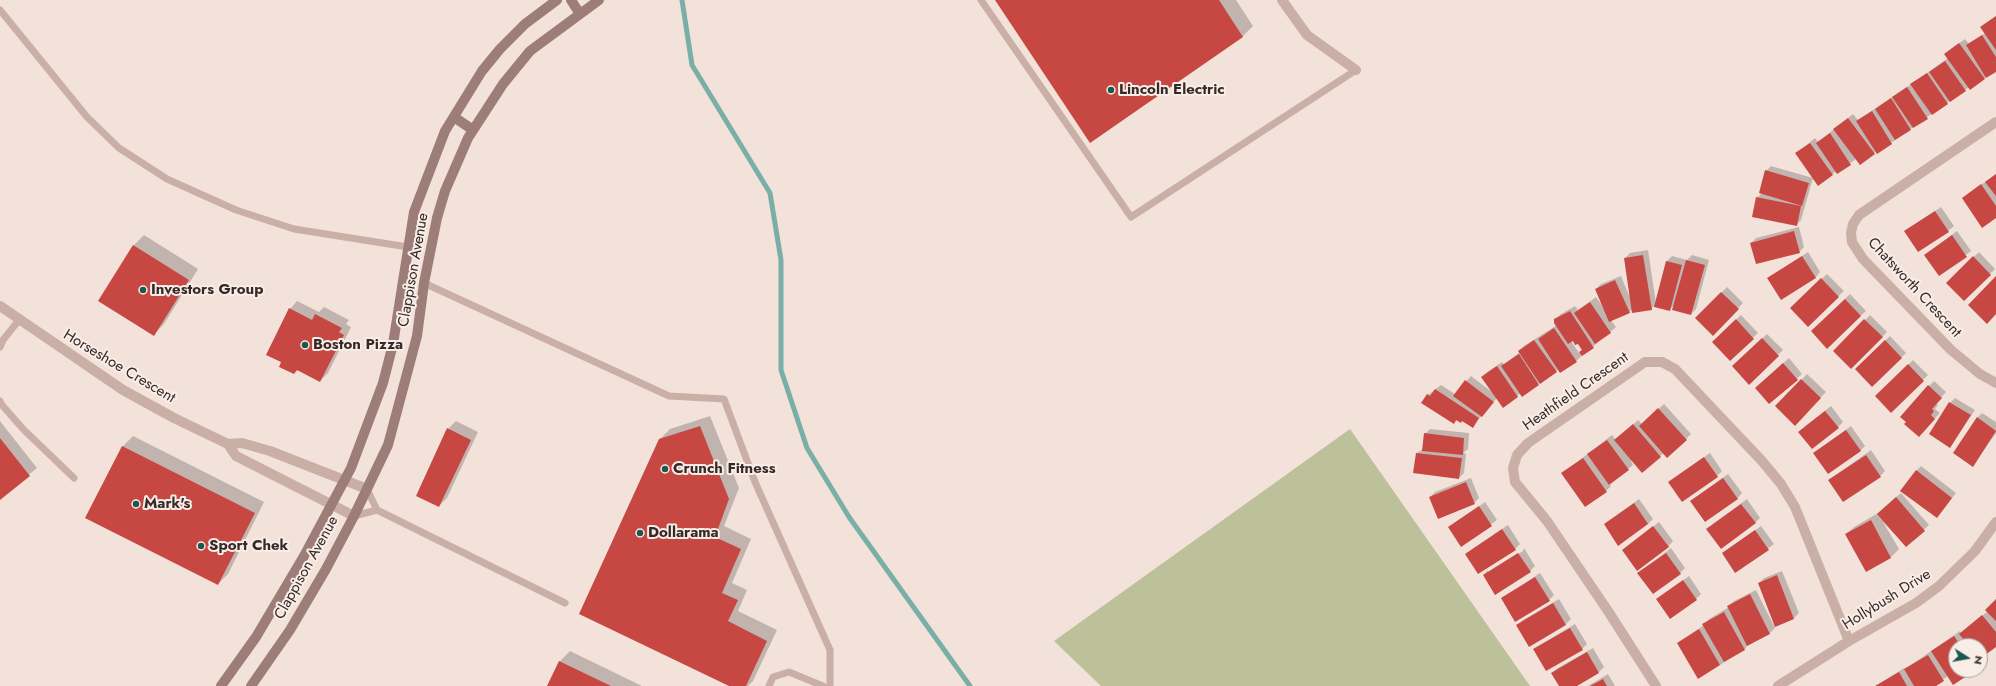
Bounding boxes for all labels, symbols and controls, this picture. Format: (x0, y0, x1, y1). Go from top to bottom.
place label: Lincoln Electric (1119, 81, 1225, 99)
marker: Lincoln Electric (1106, 85, 1116, 95)
street label: Clappison Avenue (395, 212, 433, 328)
street label: Chatsworth Crescent (1863, 234, 1965, 342)
place label: Investors Group (151, 281, 263, 299)
marker: Investors Group (138, 285, 148, 295)
street label: Horseshoe Crescent (60, 326, 178, 408)
place label: Boston Pizza (313, 336, 403, 354)
marker: Boston Pizza (300, 340, 310, 350)
street label: Heathfield Crescent (1520, 349, 1632, 435)
place label: Crunch Fitness (673, 460, 775, 478)
marker: Crunch Fitness (660, 464, 670, 474)
place label: Mark's (144, 495, 190, 513)
marker: Mark's (131, 499, 141, 509)
street label: Clappison Avenue (271, 513, 343, 623)
place label: Dollarama (648, 524, 719, 542)
marker: Dollarama (635, 528, 645, 538)
place label: Sport Chek (209, 537, 288, 555)
marker: Sport Chek (196, 541, 206, 551)
street label: Hollybush Drive (1840, 566, 1934, 634)
north arrow (1948, 638, 1988, 678)
text: N (1970, 654, 1987, 666)

